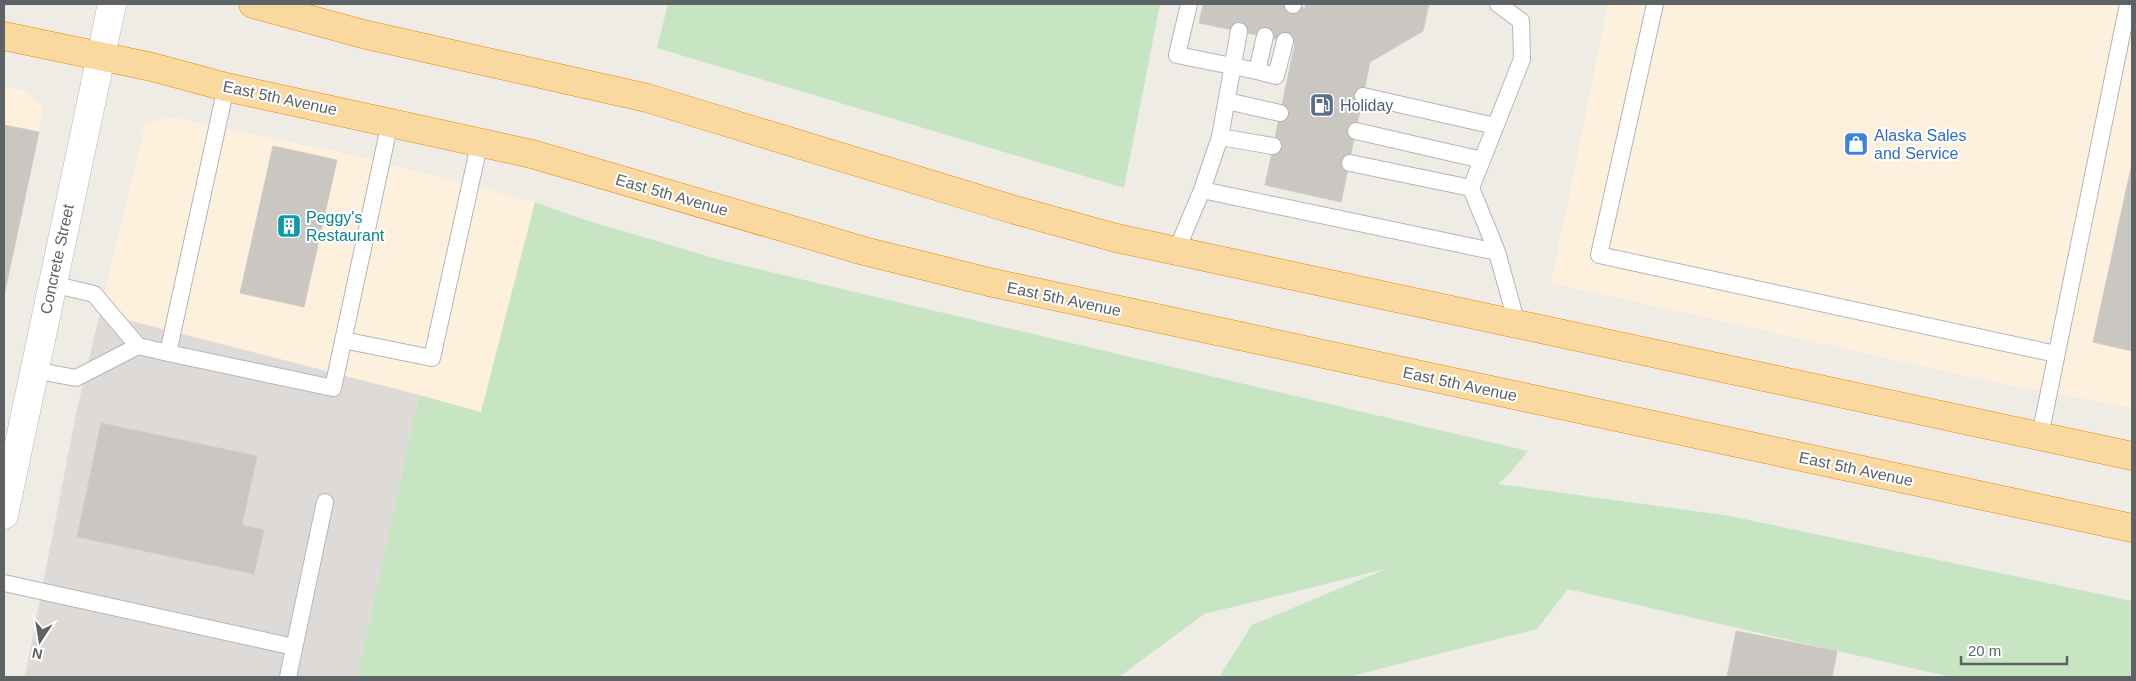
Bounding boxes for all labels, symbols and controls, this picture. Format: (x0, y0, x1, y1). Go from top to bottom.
street label: East 5th Avenue (221, 78, 339, 118)
fuel station icon: Holiday (1309, 92, 1335, 118)
place label: Holiday (1340, 97, 1393, 114)
place label: Alaska Sales and Service (1874, 127, 1967, 162)
shop icon: Alaska Sales and Service (1843, 131, 1869, 157)
street label: East 5th Avenue (614, 171, 730, 219)
street label: Concrete Street (37, 202, 77, 316)
place label: Peggy's Restaurant (306, 209, 385, 244)
building icon: Peggy's Restaurant (276, 213, 302, 239)
street label: East 5th Avenue (1005, 279, 1123, 319)
street label: East 5th Avenue (1401, 364, 1519, 404)
street label: East 5th Avenue (1797, 449, 1915, 489)
north arrow (15, 616, 65, 666)
scale bar (1961, 634, 2067, 666)
text: 20 m (1968, 642, 2001, 659)
text: N (31, 645, 44, 663)

